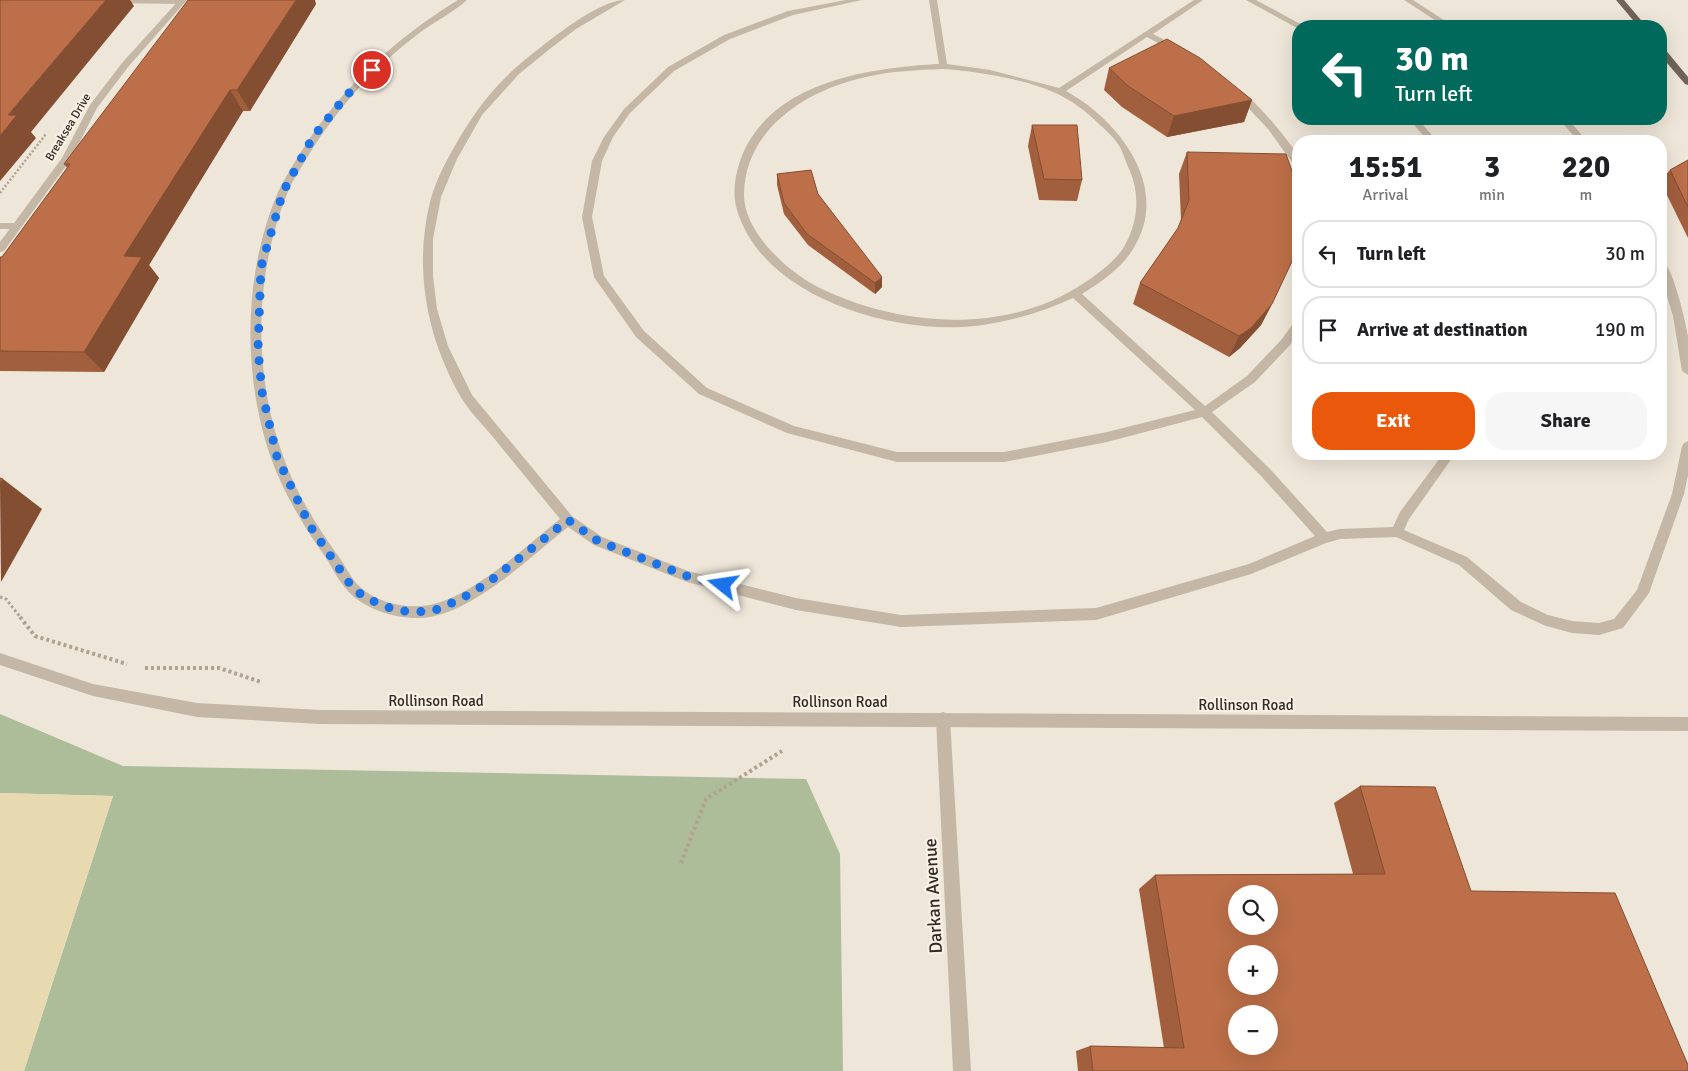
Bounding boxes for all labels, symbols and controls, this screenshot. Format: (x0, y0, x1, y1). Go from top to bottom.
text: 30 m (1395, 37, 1469, 80)
icon: left (1312, 40, 1377, 105)
pin (351, 49, 393, 91)
icon: arrive (358, 56, 386, 84)
text: Turn left (1395, 80, 1473, 107)
street label: Breaksea Drive (42, 91, 94, 164)
text: 15:51 (1349, 149, 1422, 186)
text: 3 (1484, 149, 1500, 186)
text: 220 (1562, 149, 1610, 186)
text: Arrival (1362, 185, 1409, 205)
text: min (1479, 185, 1505, 205)
text: m (1580, 185, 1592, 205)
icon: left (1314, 240, 1342, 268)
text: Turn left (1357, 242, 1426, 266)
text: 30 m (1605, 242, 1645, 266)
icon: arrive (1314, 316, 1342, 344)
text: Arrive at destination (1357, 318, 1528, 342)
text: 190 m (1595, 318, 1645, 342)
button: Exit (1312, 392, 1475, 450)
button: Share (1485, 392, 1647, 450)
position arrow (696, 558, 748, 610)
street label: Rollinson Road (388, 692, 484, 710)
street label: Rollinson Road (792, 693, 888, 711)
street label: Rollinson Road (1198, 696, 1294, 714)
street label: Darkan Avenue (919, 838, 947, 954)
map controls (1228, 885, 1278, 1055)
button: search (1228, 885, 1278, 935)
button: + (1228, 945, 1278, 995)
button: − (1228, 1005, 1278, 1055)

